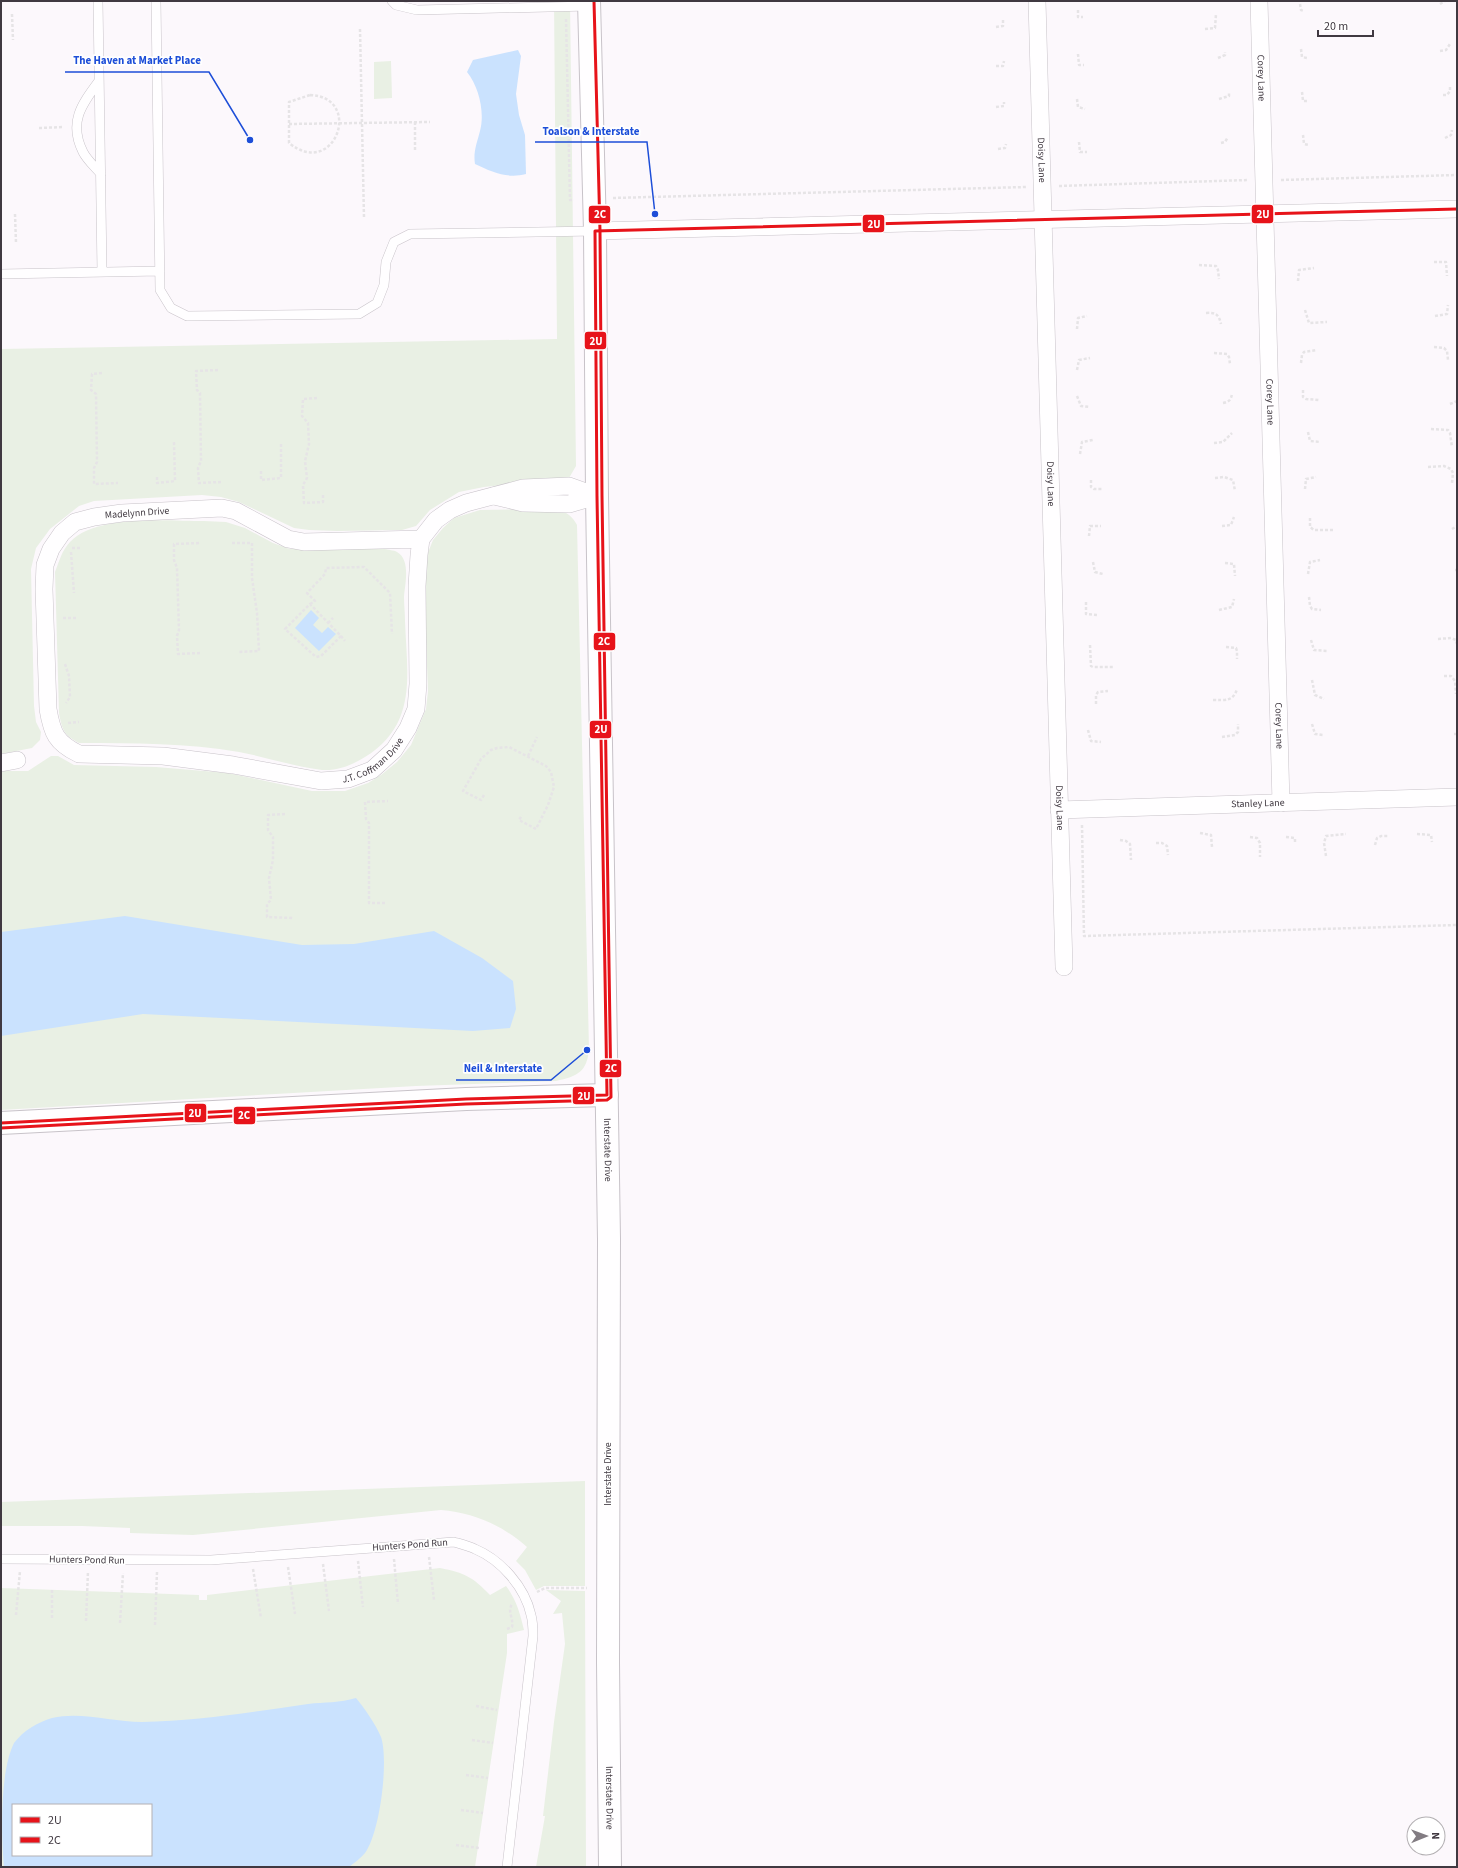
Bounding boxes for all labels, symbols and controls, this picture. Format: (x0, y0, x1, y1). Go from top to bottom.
scale bar (1318, 12, 1373, 38)
text: 20 m (1324, 18, 1348, 35)
callout: The Haven at Market Place (65, 49, 209, 72)
text: The Haven at Market Place (73, 53, 201, 68)
street label: Corey Lane (1253, 54, 1269, 101)
callout: Toalson & Interstate (535, 119, 647, 142)
text: Toalson & Interstate (543, 124, 640, 139)
street label: Doisy Lane (1034, 137, 1049, 183)
line badge: 2U (1251, 204, 1274, 224)
line badge: 2C (588, 205, 611, 224)
text: 2C (594, 207, 607, 222)
text: 2U (1256, 207, 1270, 222)
line badge: 2U (862, 214, 885, 233)
text: 2U (867, 217, 881, 232)
line badge: 2U (584, 331, 607, 350)
text: 2U (589, 334, 603, 349)
street label: Corey Lane (1262, 378, 1278, 425)
street label: Doisy Lane (1043, 461, 1058, 507)
street label: Madelynn Drive (104, 504, 170, 522)
line badge: 2C (593, 632, 616, 651)
text: 2C (598, 634, 611, 649)
street label: Corey Lane (1271, 702, 1287, 749)
line badge: 2U (589, 720, 612, 739)
text: 2U (594, 722, 608, 737)
street label: J.T. Coffman Drive (342, 735, 407, 786)
street label: Doisy Lane (1052, 785, 1067, 831)
street label: Stanley Lane (1231, 796, 1285, 811)
callout: Neil & Interstate (456, 1057, 551, 1080)
line badge: 2C (599, 1059, 622, 1078)
text: Neil & Interstate (464, 1061, 543, 1076)
text: 2C (605, 1061, 618, 1076)
line badge: 2U (572, 1086, 595, 1105)
text: 2U (577, 1089, 591, 1104)
line badge: 2U (184, 1103, 207, 1123)
text: 2U (188, 1106, 202, 1121)
line badge: 2C (233, 1106, 256, 1125)
text: 2C (238, 1108, 251, 1123)
street label: Interstate Drive (600, 1118, 615, 1182)
street label: Interstate Drive (601, 1442, 615, 1506)
street label: Hunters Pond Run (372, 1535, 448, 1555)
street label: Hunters Pond Run (49, 1552, 125, 1568)
street label: Interstate Drive (602, 1766, 617, 1830)
legend (12, 1804, 152, 1856)
text: 2U (48, 1812, 62, 1829)
north arrow (1406, 1816, 1446, 1856)
text: 2C (48, 1832, 61, 1849)
text: N (1428, 1832, 1443, 1840)

